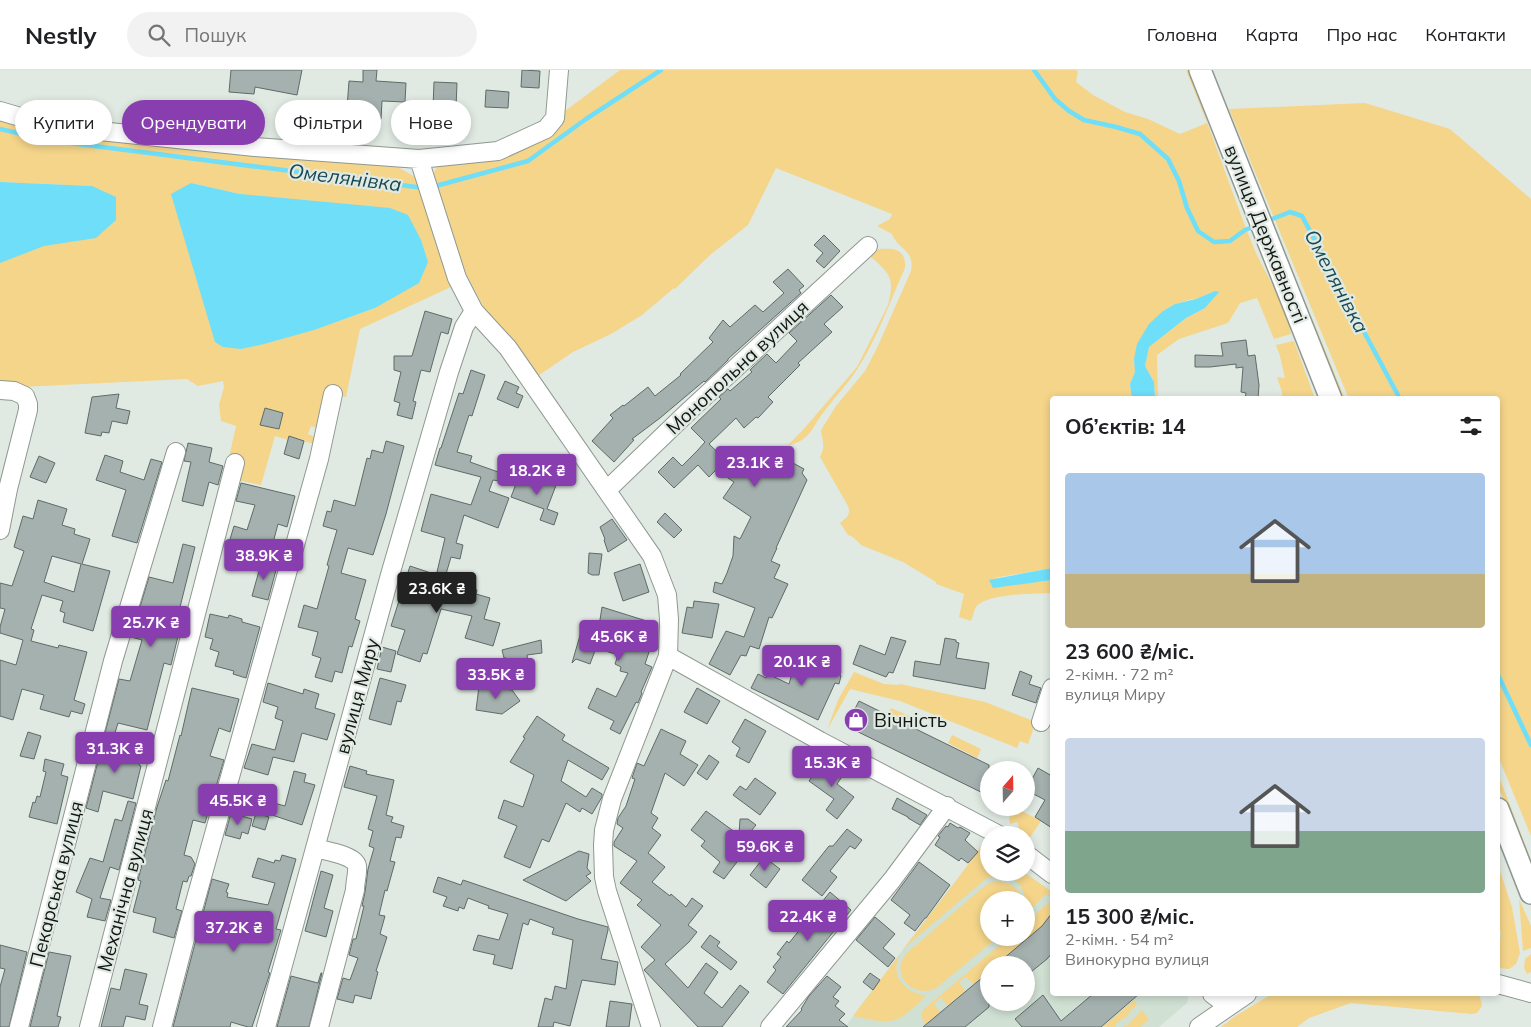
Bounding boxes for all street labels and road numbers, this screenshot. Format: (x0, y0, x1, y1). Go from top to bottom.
street label: вулиця Державності (1219, 141, 1313, 327)
street label: Монопольна вулиця (661, 295, 813, 439)
street label: вулиця Миру (330, 635, 384, 757)
street label: Пекарська вулиця (24, 799, 88, 969)
street label: Механічна вулиця (92, 806, 158, 974)

